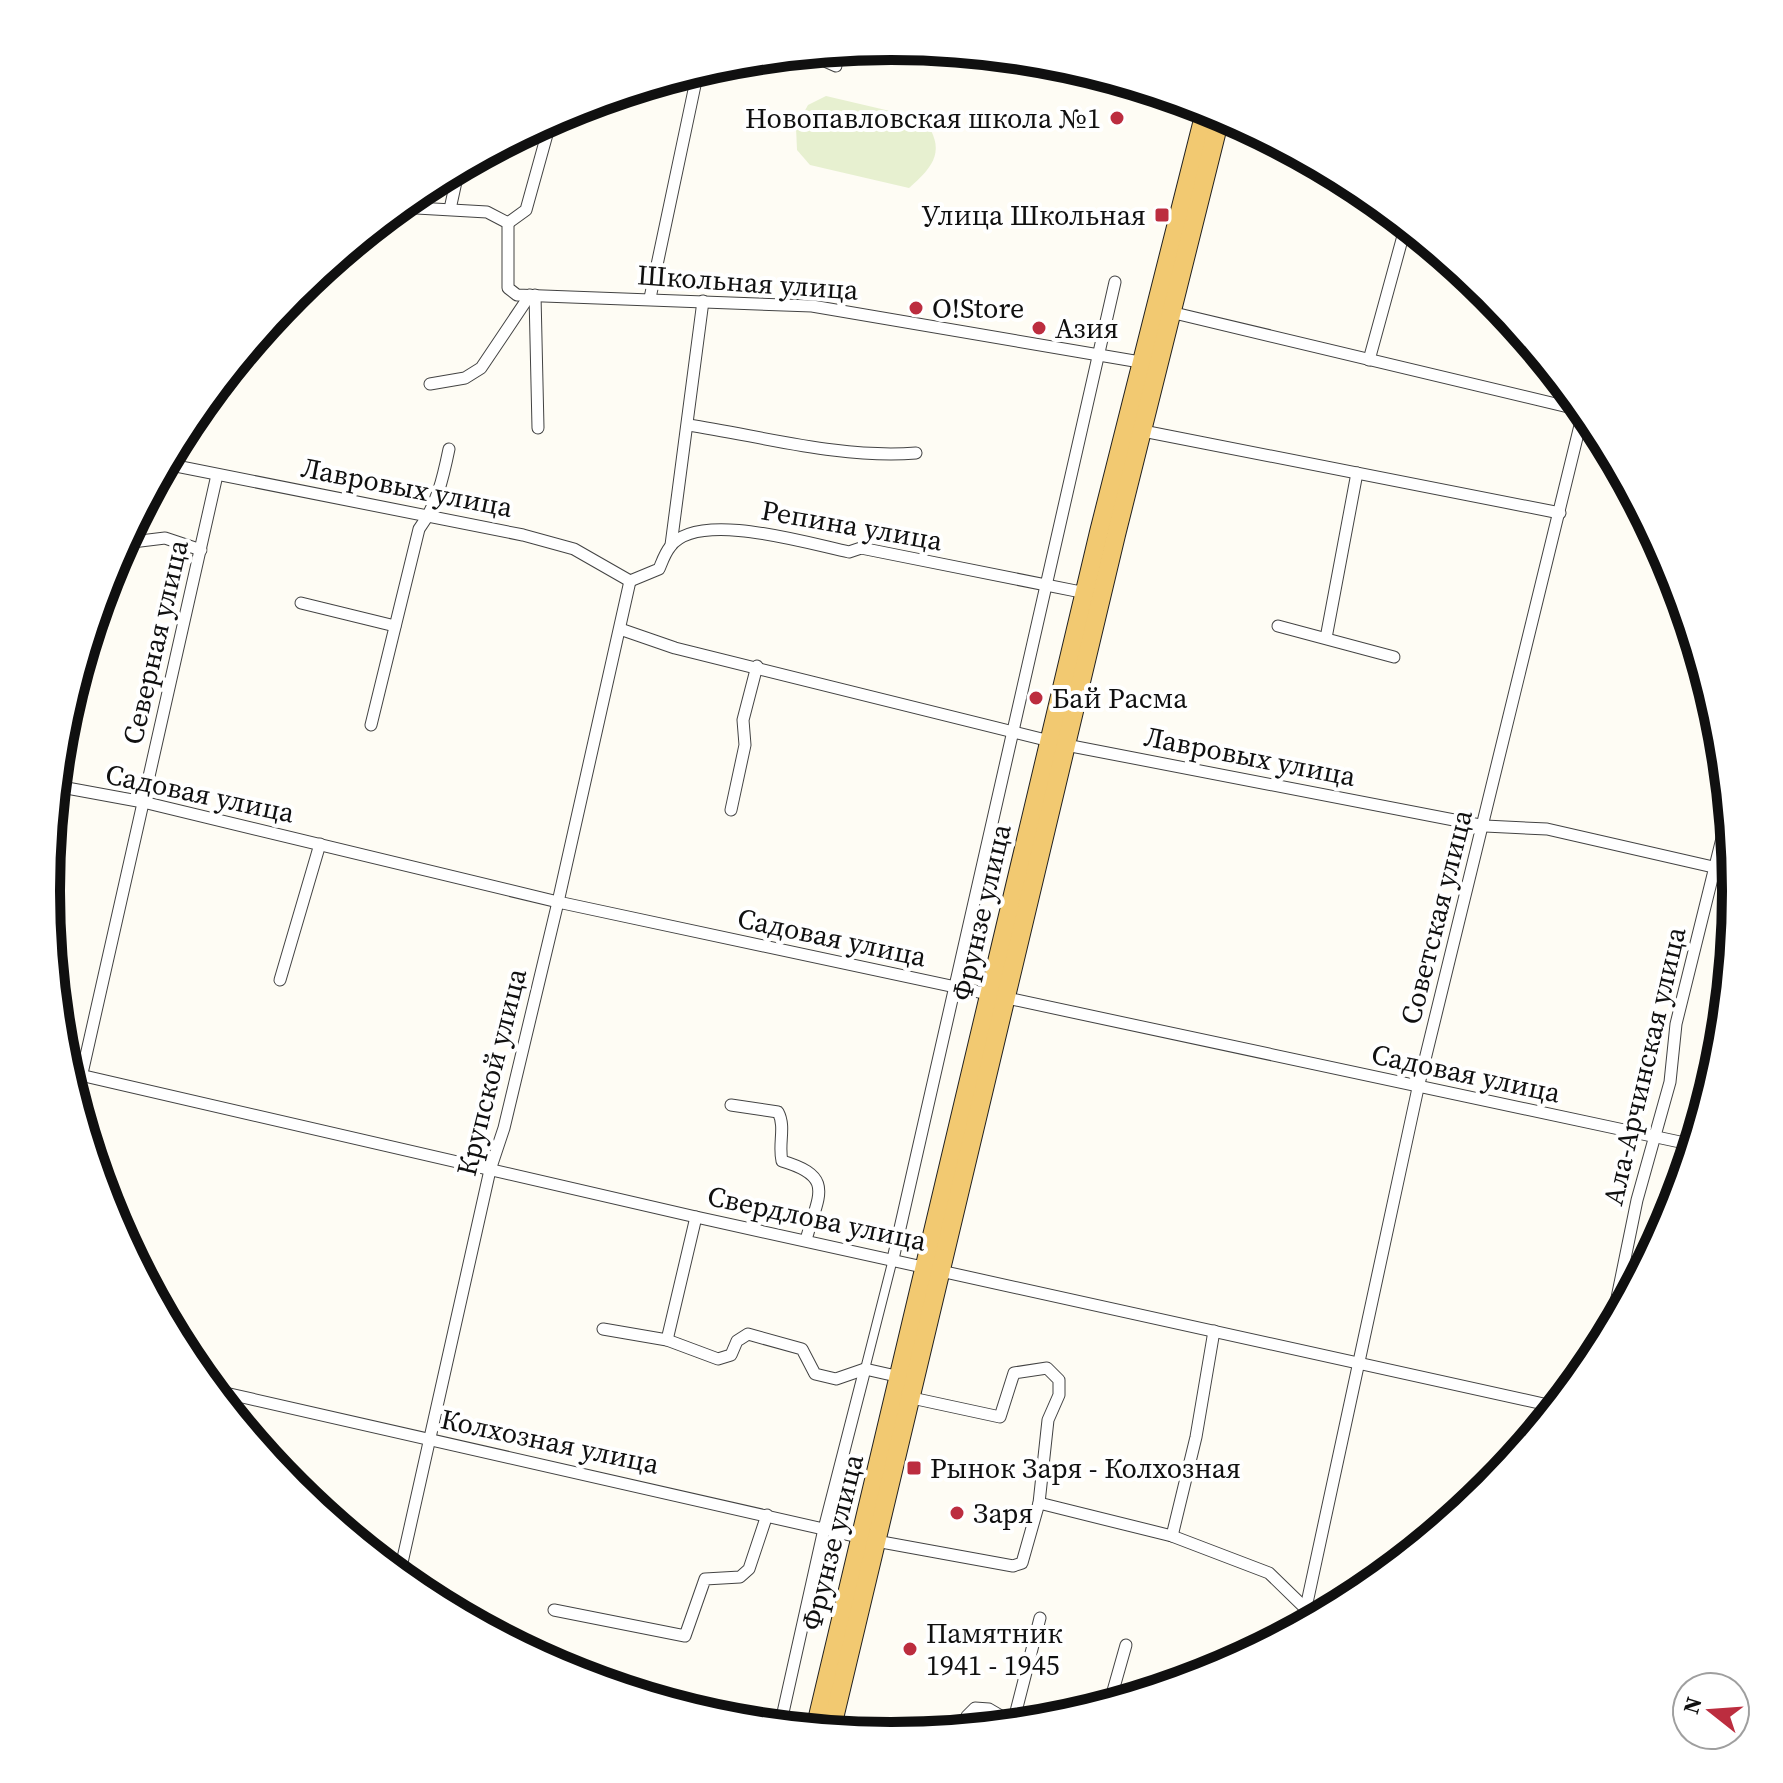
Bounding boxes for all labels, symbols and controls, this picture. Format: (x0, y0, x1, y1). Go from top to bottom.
place label: Новопавловская школа №1 (745, 99, 1101, 137)
marker: Новопавловская школа №1 (1108, 109, 1126, 127)
place label: Улица Школьная (922, 196, 1146, 234)
marker: Улица Школьная (1153, 206, 1171, 224)
street label: Школьная улица (636, 255, 861, 309)
place label: O!Store (932, 289, 1024, 327)
marker: O!Store (907, 299, 925, 317)
place label: Азия (1055, 309, 1119, 347)
marker: Азия (1030, 319, 1048, 337)
street label: Лавровых улица (298, 448, 517, 526)
street label: Репина улица (759, 490, 946, 560)
street label: Северная улица (113, 535, 197, 748)
place label: Бай Расма (1052, 679, 1188, 717)
marker: Бай Расма (1027, 689, 1045, 707)
street label: Лавровых улица (1141, 717, 1360, 795)
street label: Садовая улица (102, 754, 299, 832)
street label: Советская улица (1391, 805, 1481, 1028)
street label: Фрунзе улица (942, 819, 1020, 1004)
street label: Садовая улица (734, 898, 931, 976)
street label: Ала-Арчинская улица (1593, 922, 1695, 1209)
street label: Крупской улица (447, 964, 535, 1180)
street label: Садовая улица (1368, 1034, 1565, 1112)
street label: Свердлова улица (704, 1176, 931, 1260)
street label: Колхозная улица (437, 1399, 663, 1483)
street label: Фрунзе улица (792, 1449, 872, 1634)
place label: Рынок Заря - Колхозная (930, 1449, 1241, 1487)
marker: Рынок Заря - Колхозная (905, 1459, 923, 1477)
place label: Заря (973, 1494, 1033, 1532)
marker: Заря (948, 1504, 966, 1522)
place label: Памятник 1941 - 1945 (926, 1614, 1063, 1684)
marker: Памятник 1941 - 1945 (901, 1640, 919, 1658)
north arrow (1671, 1671, 1751, 1751)
text: N (1675, 1693, 1709, 1717)

